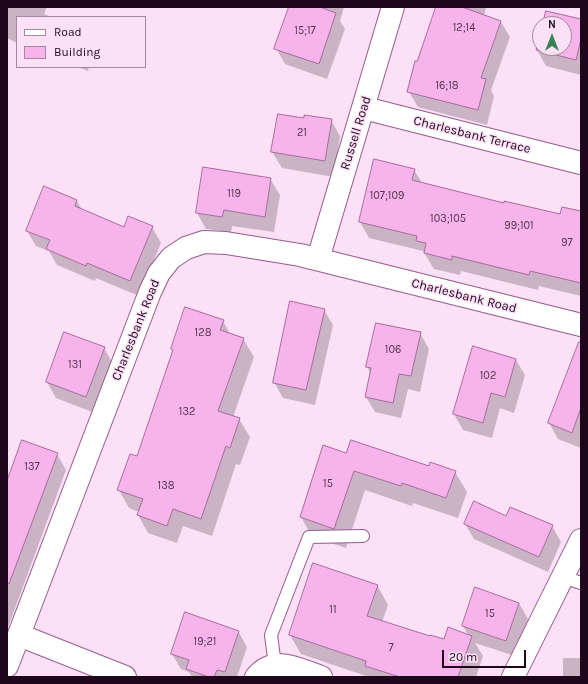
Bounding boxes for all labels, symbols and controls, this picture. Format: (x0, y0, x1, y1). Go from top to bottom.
legend (16, 16, 146, 68)
north arrow (532, 16, 572, 56)
text: N (548, 18, 556, 31)
house number: 12;14 (453, 21, 475, 35)
house number: 15;17 (294, 24, 316, 38)
text: Road (54, 25, 82, 39)
text: Building (54, 45, 100, 59)
house number: 16;18 (435, 79, 459, 93)
street label: Russell Road (337, 94, 375, 172)
street label: Charlesbank Terrace (412, 113, 532, 157)
house number: 21 (297, 126, 307, 140)
house number: 119 (227, 187, 241, 201)
house number: 107;109 (370, 189, 404, 203)
house number: 103;105 (430, 212, 466, 226)
house number: 99;101 (504, 219, 534, 233)
house number: 97 (561, 236, 573, 250)
street label: Charlesbank Road (410, 275, 518, 317)
street label: Charlesbank Road (109, 277, 163, 383)
house number: 128 (195, 326, 211, 340)
house number: 106 (385, 343, 401, 357)
house number: 131 (68, 358, 82, 372)
house number: 102 (480, 369, 496, 383)
house number: 132 (179, 405, 195, 419)
house number: 137 (24, 460, 40, 474)
house number: 15 (323, 477, 333, 491)
house number: 138 (158, 479, 174, 493)
house number: 11 (329, 603, 337, 617)
house number: 15 (485, 607, 495, 621)
house number: 19;21 (194, 635, 216, 649)
house number: 7 (388, 641, 394, 655)
scale bar (444, 642, 528, 668)
text: 20 m (449, 650, 477, 664)

